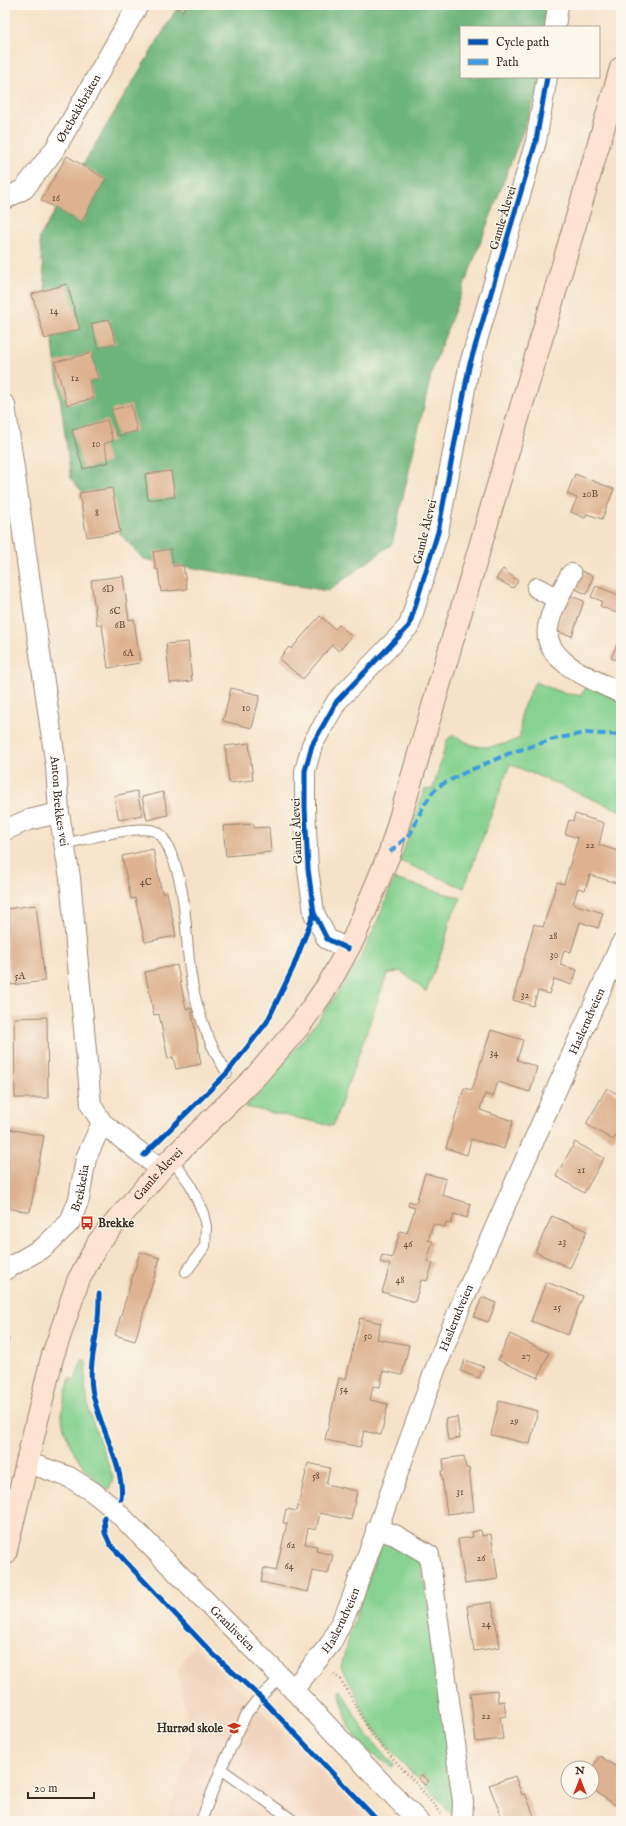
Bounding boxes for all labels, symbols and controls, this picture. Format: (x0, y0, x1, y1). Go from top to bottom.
legend (460, 26, 600, 78)
text: Cycle path (496, 35, 550, 51)
text: Path (496, 55, 519, 70)
street label: Ørebekkbråten (53, 71, 104, 145)
street label: Gamle Ålevei (485, 184, 520, 252)
house number: 16 (52, 192, 61, 205)
house number: 14 (50, 305, 58, 318)
house number: 12 (71, 372, 80, 385)
house number: 10 (92, 438, 100, 451)
house number: 20B (582, 488, 598, 501)
street label: Gamle Ålevei (409, 498, 440, 566)
house number: 8 (95, 507, 99, 520)
house number: 6D (102, 583, 114, 596)
house number: 6C (109, 605, 121, 618)
house number: 6B (115, 619, 126, 632)
house number: 6A (123, 647, 134, 660)
house number: 10 (242, 702, 250, 715)
street label: Anton Brekkes vei (47, 754, 72, 848)
street label: Gamle Ålevei (287, 798, 306, 864)
house number: 22 (585, 839, 595, 852)
house number: 4C (140, 876, 152, 889)
house number: 28 (549, 930, 557, 943)
house number: 30 (550, 949, 558, 962)
house number: 5A (15, 970, 25, 983)
street label: Haslerudveien (565, 985, 608, 1057)
house number: 32 (521, 989, 530, 1002)
house number: 34 (490, 1047, 498, 1060)
street label: Gamle Ålevei (130, 1145, 186, 1204)
street label: Brekkelia (67, 1163, 92, 1214)
house number: 21 (577, 1164, 585, 1177)
bus stop icon: Brekke (79, 1215, 95, 1231)
place label: Brekke (98, 1216, 135, 1231)
house number: 23 (558, 1236, 566, 1249)
house number: 46 (403, 1238, 413, 1251)
house number: 48 (396, 1274, 404, 1287)
street label: Haslerudveien (436, 1281, 477, 1354)
house number: 25 (553, 1301, 562, 1314)
house number: 50 (364, 1330, 372, 1343)
house number: 27 (521, 1350, 531, 1363)
house number: 54 (340, 1383, 348, 1396)
house number: 29 (509, 1415, 519, 1428)
house number: 58 (312, 1470, 320, 1483)
house number: 31 (456, 1486, 464, 1499)
house number: 62 (287, 1539, 296, 1552)
house number: 26 (477, 1552, 486, 1565)
house number: 64 (284, 1560, 294, 1573)
street label: Haslerudveien (318, 1585, 363, 1656)
street label: Granliveien (207, 1602, 259, 1654)
house number: 24 (481, 1618, 491, 1631)
house number: 22 (481, 1710, 491, 1723)
school or university icon: Hurrød skole (226, 1720, 242, 1736)
place label: Hurrød skole (157, 1721, 223, 1736)
north arrow (560, 1760, 600, 1800)
text: N (574, 1764, 585, 1778)
scale bar (28, 1774, 94, 1800)
text: 20 m (34, 1781, 57, 1796)

